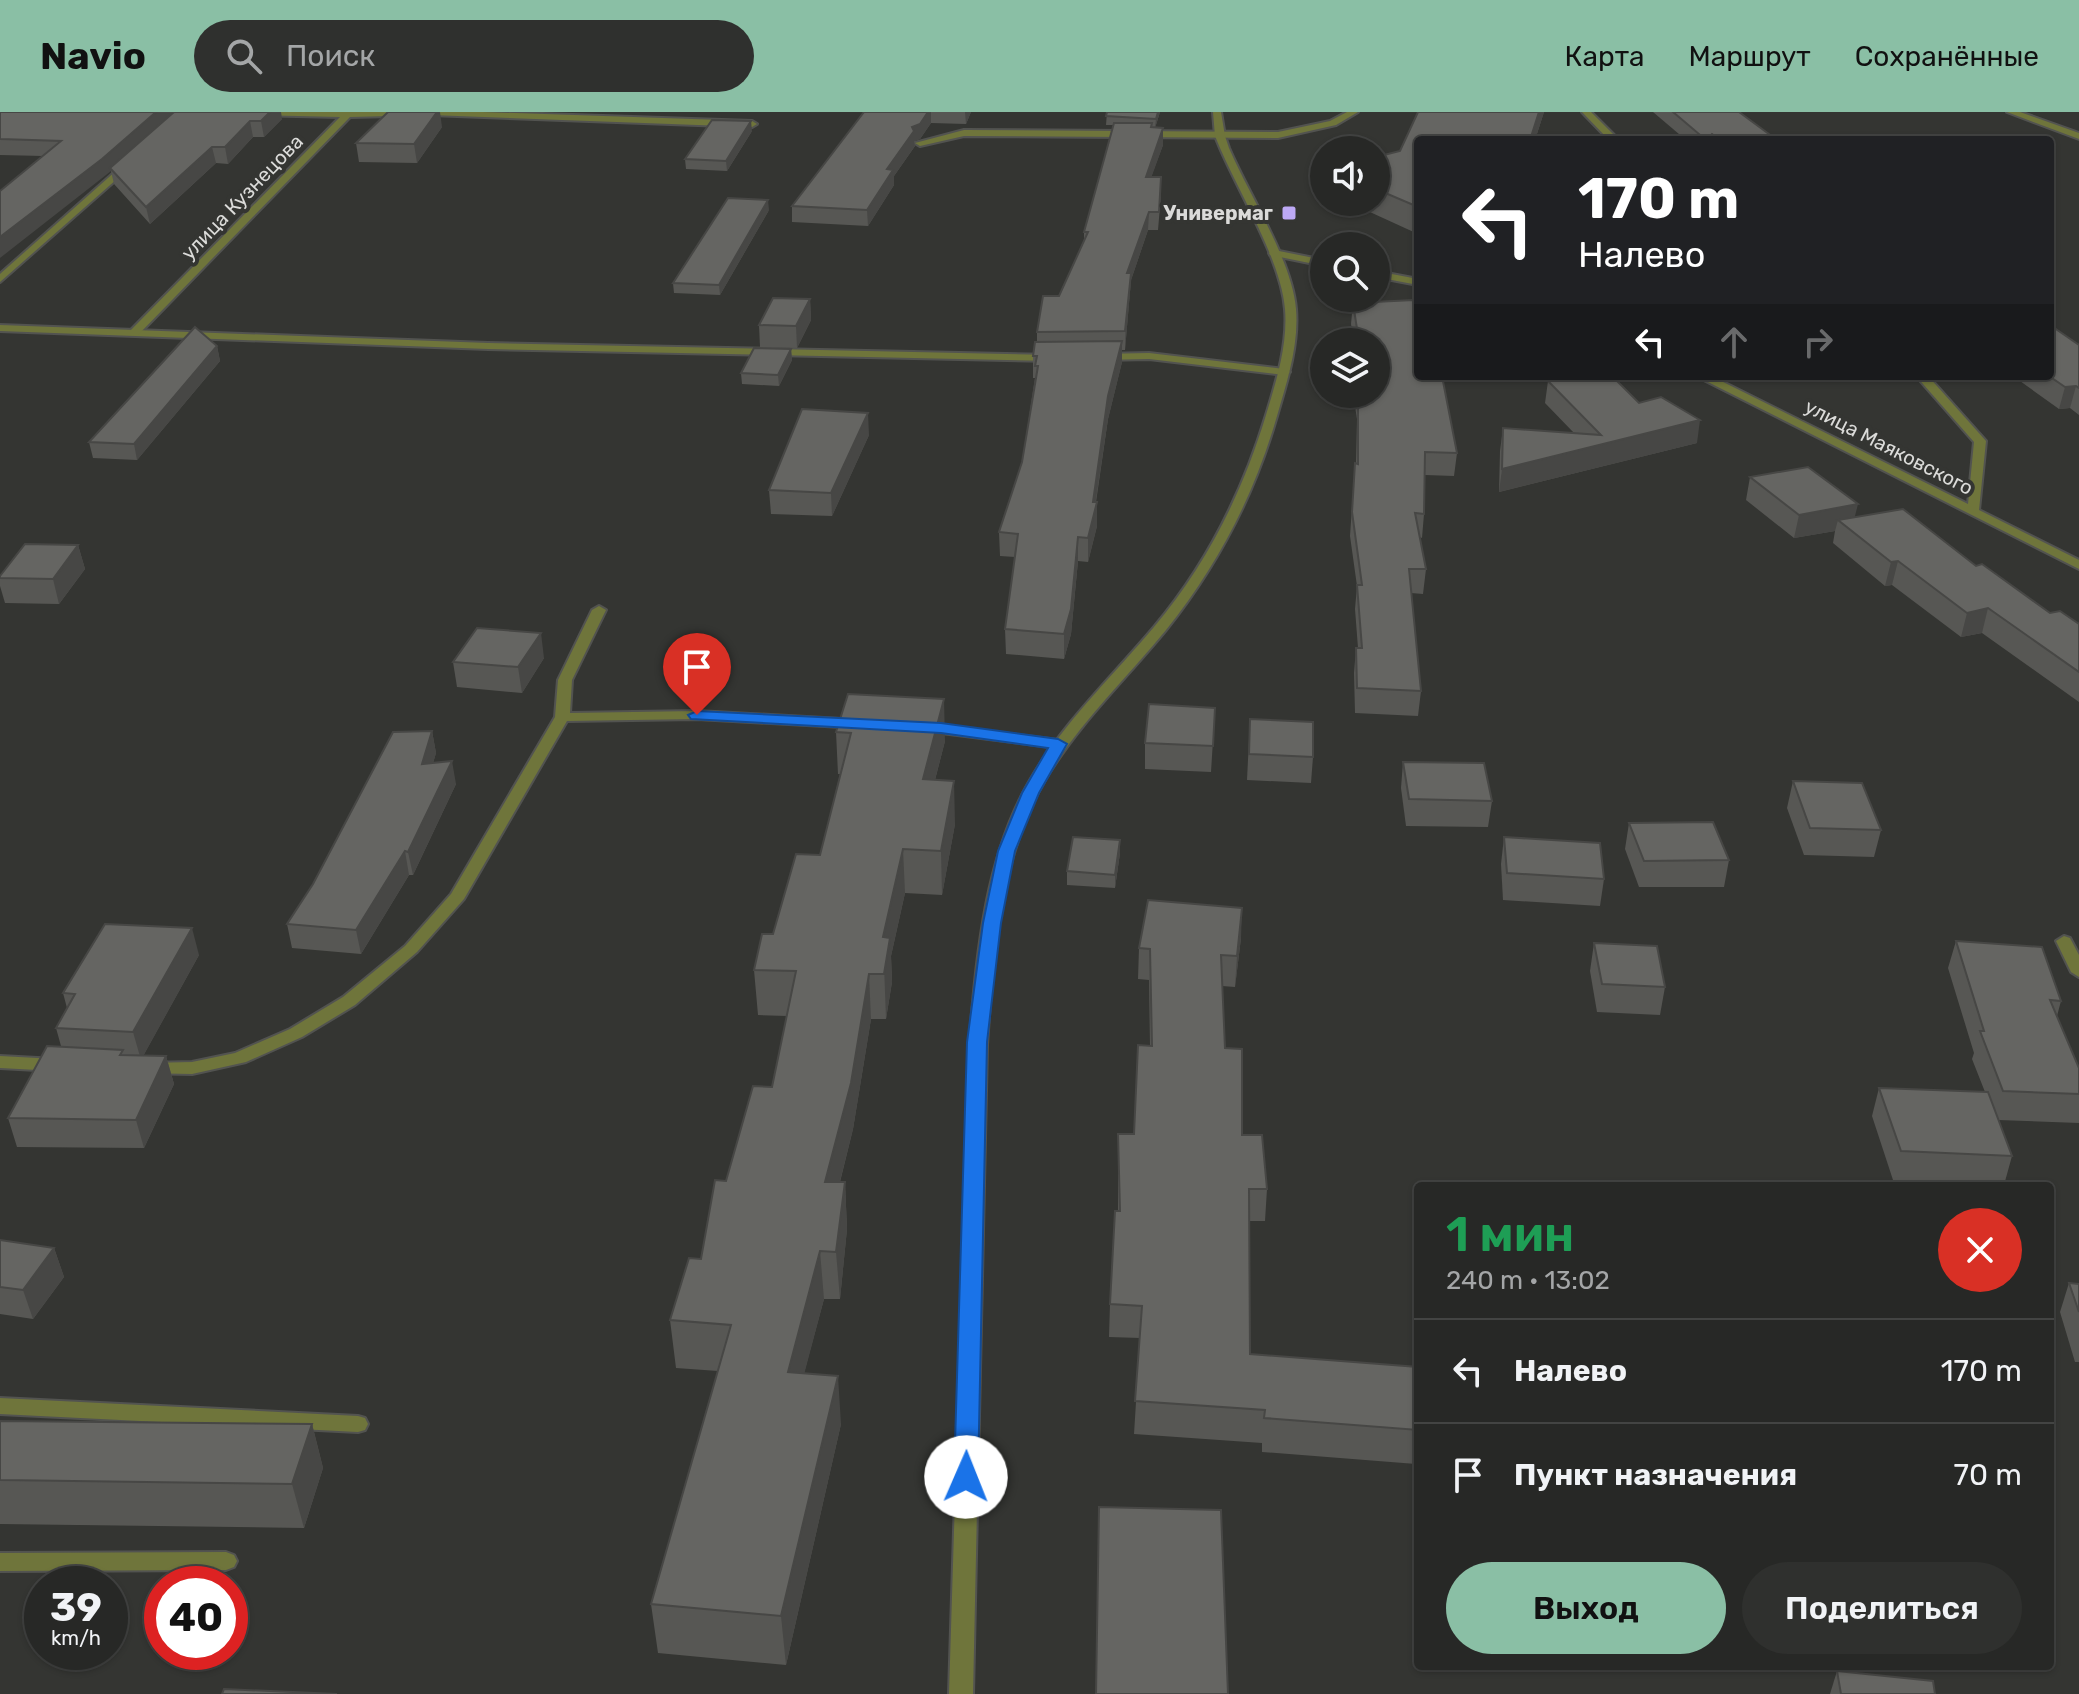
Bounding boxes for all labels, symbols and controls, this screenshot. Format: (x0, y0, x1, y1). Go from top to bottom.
search box (194, 20, 754, 92)
text: Navio (40, 33, 146, 79)
icon: search (222, 34, 266, 78)
text: Поиск (286, 38, 375, 74)
text: Карта (1565, 40, 1644, 73)
text: Маршрут (1688, 40, 1811, 73)
text: Сохранённые (1855, 40, 2039, 73)
street label: улица Кузнецова (176, 129, 308, 265)
map controls (1310, 136, 1390, 408)
button: sound (1310, 136, 1390, 216)
text: 170 m (1578, 166, 1739, 232)
icon: left (1446, 168, 1550, 272)
place label: Универмаг (1163, 201, 1273, 225)
marker: Универмаг (1280, 204, 1298, 222)
button: search (1310, 232, 1390, 312)
text: Налево (1578, 233, 1705, 276)
icon: left (1628, 320, 1672, 364)
icon: ahead (1712, 320, 1756, 364)
icon: right (1796, 320, 1840, 364)
button: layers (1310, 328, 1390, 408)
street label: улица Маяковского (1801, 394, 1977, 500)
pin (663, 633, 731, 715)
icon: arrive (675, 645, 719, 689)
text: 1 мин (1446, 1206, 1574, 1263)
button: close (1938, 1208, 2022, 1292)
text: 240 m · 13:02 (1446, 1265, 1610, 1296)
icon: left (1446, 1349, 1490, 1393)
text: Налево (1514, 1353, 1627, 1389)
text: 170 m (1941, 1353, 2022, 1389)
position arrow (924, 1435, 1008, 1519)
icon: arrive (1446, 1453, 1490, 1497)
text: Пункт назначения (1514, 1457, 1797, 1493)
text: 70 m (1954, 1457, 2022, 1493)
button: Выход (1446, 1562, 1726, 1654)
button: Поделиться (1742, 1562, 2022, 1654)
speed limit sign: 40 (144, 1566, 248, 1670)
text: 39 (50, 1584, 102, 1631)
text: km/h (51, 1626, 101, 1650)

